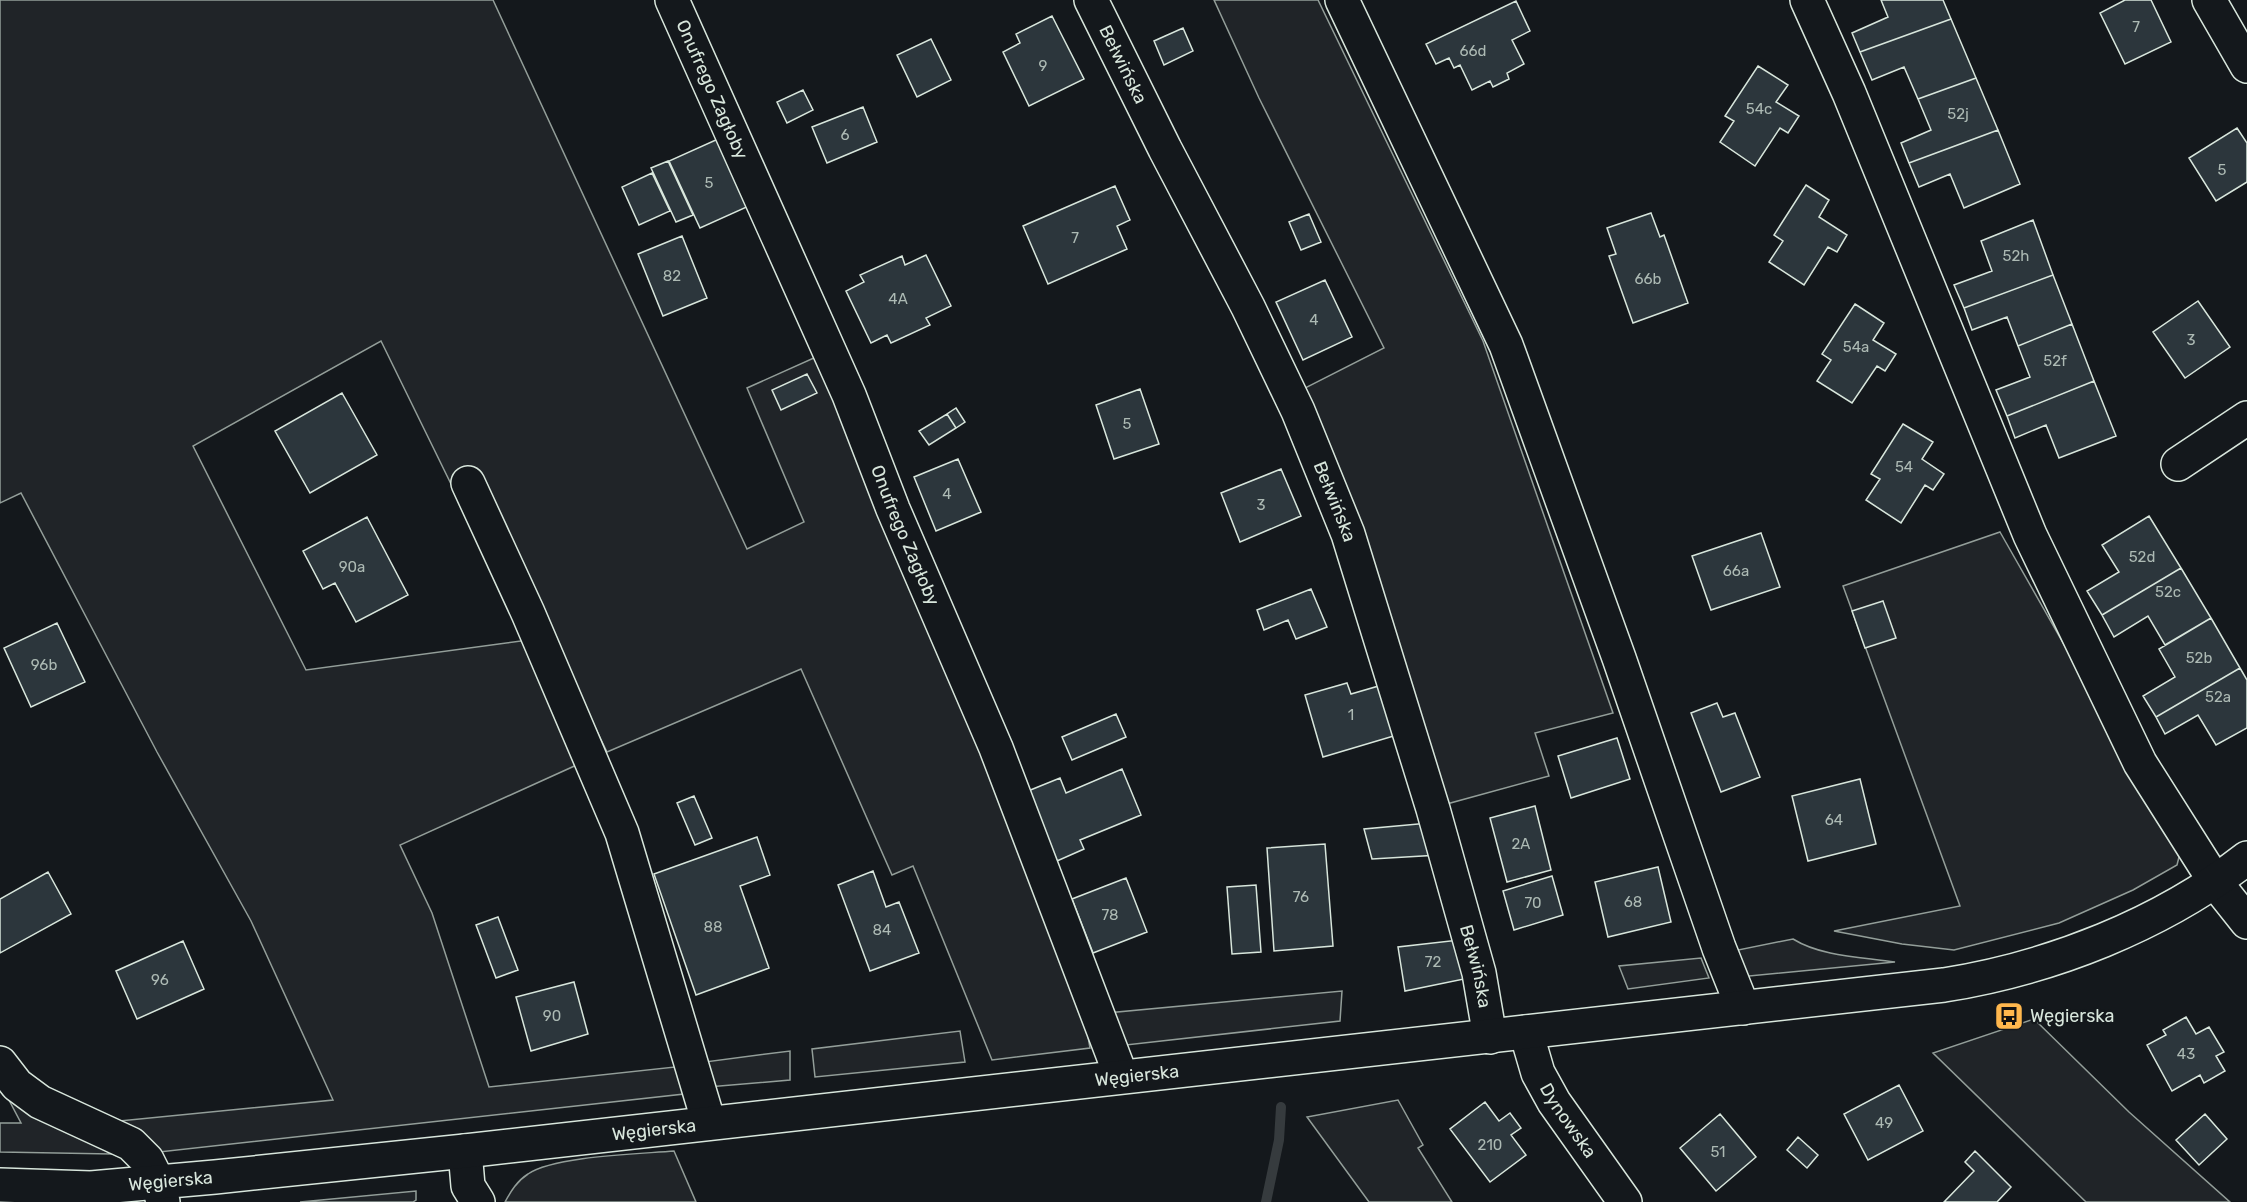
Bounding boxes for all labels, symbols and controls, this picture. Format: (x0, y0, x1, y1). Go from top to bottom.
street label: Onufrego Zagłoby (671, 16, 753, 163)
house number: 7 (2132, 18, 2140, 36)
street label: Bełwińska (1094, 22, 1152, 107)
house number: 66d (1459, 42, 1487, 60)
house number: 9 (1039, 57, 1048, 75)
house number: 54c (1746, 100, 1772, 118)
house number: 52j (1947, 105, 1969, 123)
house number: 6 (840, 126, 850, 144)
house number: 5 (2218, 161, 2227, 179)
house number: 5 (705, 174, 714, 192)
house number: 7 (1071, 229, 1079, 247)
house number: 52h (2003, 247, 2029, 265)
house number: 82 (663, 267, 681, 285)
house number: 66b (1634, 270, 1662, 288)
house number: 4A (888, 290, 908, 308)
house number: 4 (1309, 311, 1319, 329)
house number: 3 (2186, 331, 2196, 349)
house number: 54a (1843, 338, 1869, 356)
house number: 52f (2043, 352, 2067, 370)
house number: 5 (1123, 415, 1132, 433)
street label: Bełwińska (1309, 458, 1361, 544)
house number: 54 (1895, 458, 1913, 476)
street label: Onufrego Zagłoby (866, 462, 944, 609)
house number: 4 (942, 485, 952, 503)
house number: 3 (1256, 496, 1266, 514)
house number: 52d (2129, 548, 2155, 566)
house number: 90a (339, 558, 365, 576)
house number: 66a (1723, 562, 1749, 580)
house number: 52c (2155, 583, 2181, 601)
house number: 52b (2186, 649, 2212, 667)
house number: 96b (31, 656, 57, 674)
house number: 52a (2205, 688, 2231, 706)
house number: 1 (1348, 706, 1354, 724)
house number: 64 (1825, 811, 1843, 829)
house number: 2A (1512, 835, 1530, 853)
house number: 76 (1293, 888, 1309, 906)
house number: 68 (1624, 893, 1642, 911)
house number: 70 (1524, 894, 1542, 912)
house number: 78 (1101, 906, 1119, 924)
house number: 88 (703, 918, 723, 936)
house number: 84 (873, 921, 891, 939)
street label: Bełwińska (1455, 922, 1496, 1010)
house number: 72 (1425, 953, 1441, 971)
house number: 96 (151, 971, 169, 989)
bus stop icon: Węgierska (1993, 1000, 2025, 1032)
place label: Węgierska (2030, 1005, 2114, 1027)
house number: 90 (543, 1007, 561, 1025)
house number: 43 (2177, 1045, 2195, 1063)
street label: Węgierska (1094, 1060, 1180, 1091)
street label: Dynowska (1535, 1079, 1601, 1162)
street label: Węgierska (611, 1114, 697, 1145)
house number: 49 (1875, 1114, 1893, 1132)
house number: 210 (1478, 1136, 1502, 1154)
house number: 51 (1710, 1143, 1726, 1161)
street label: Węgierska (128, 1166, 214, 1196)

